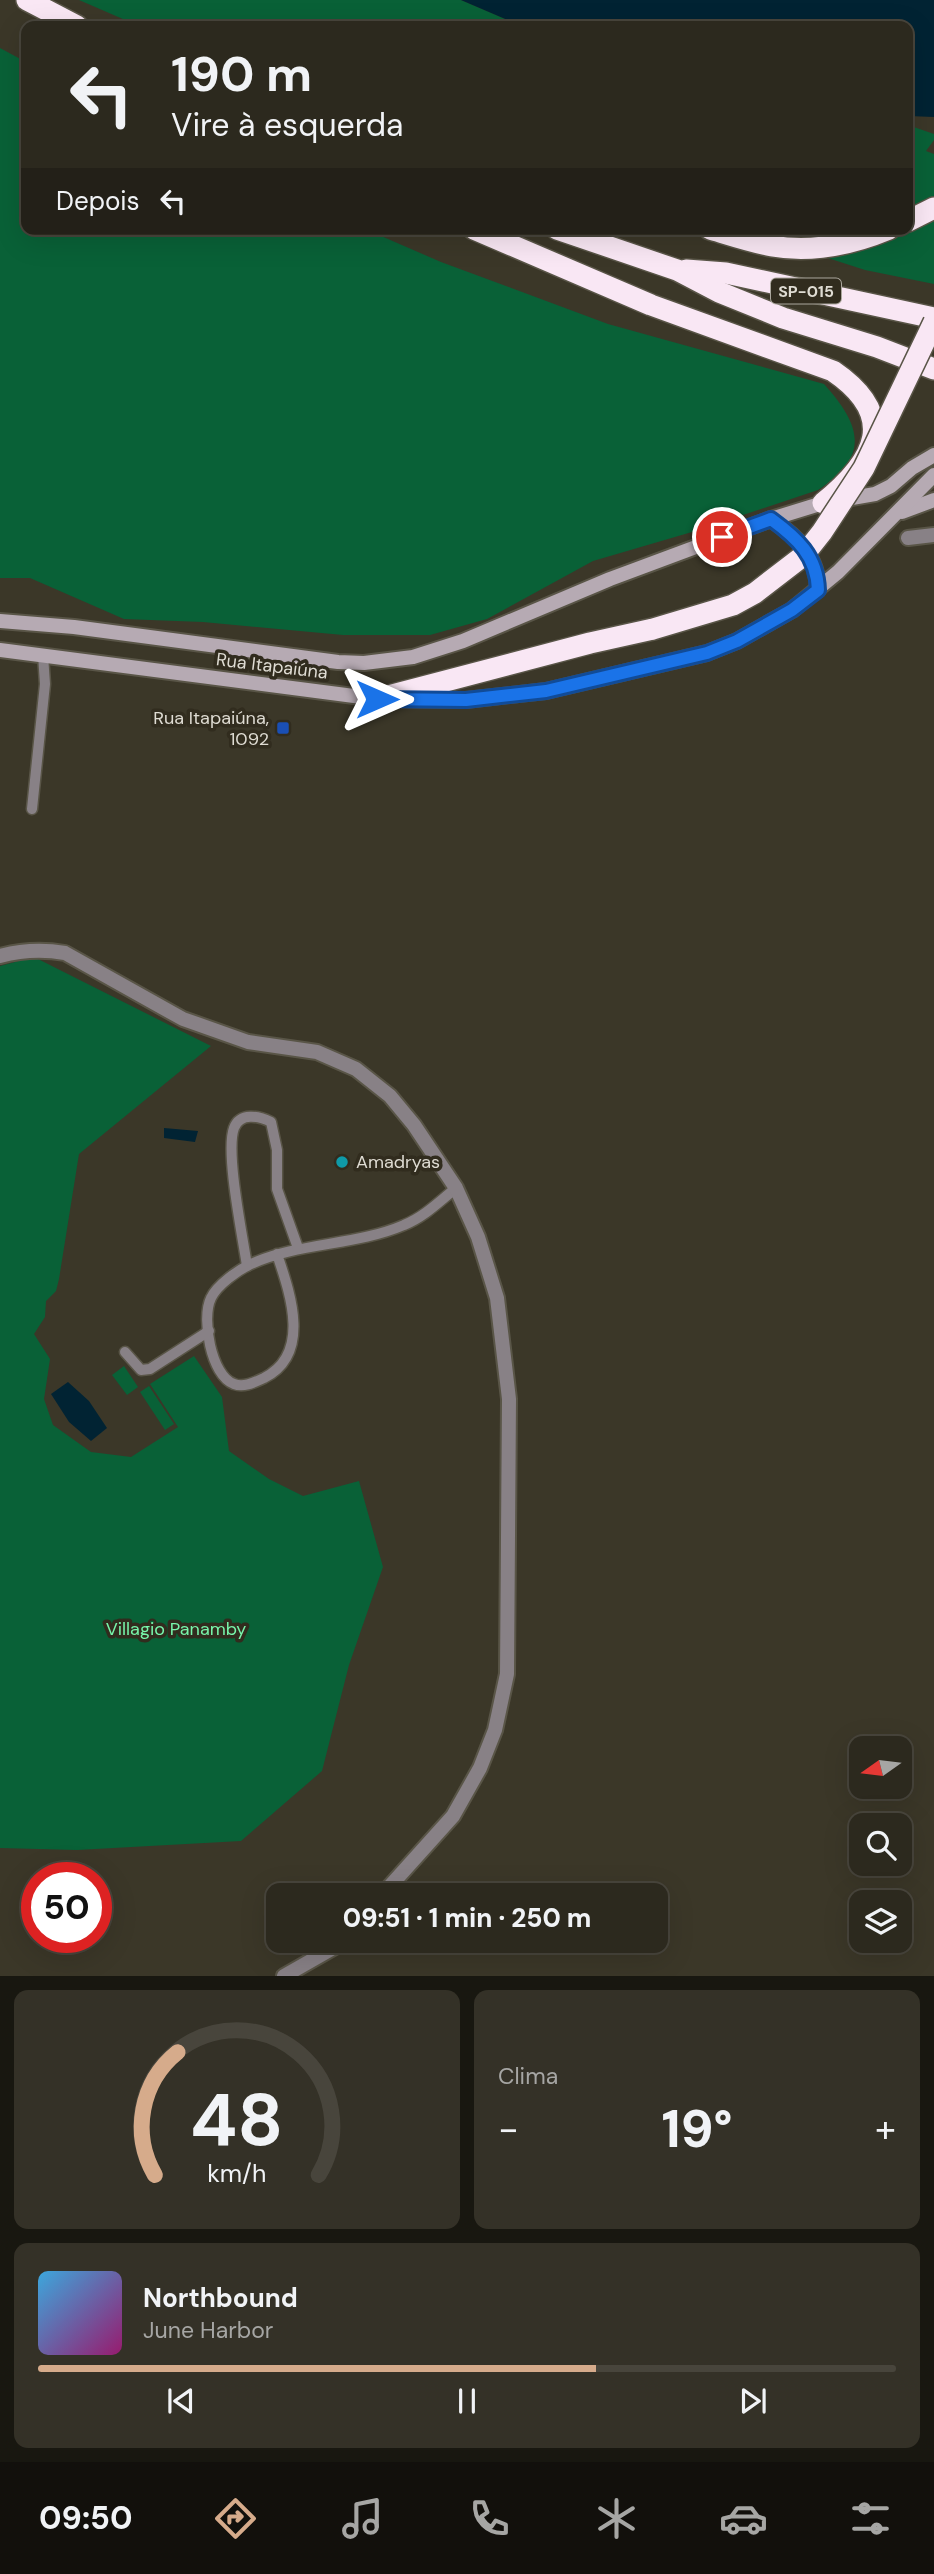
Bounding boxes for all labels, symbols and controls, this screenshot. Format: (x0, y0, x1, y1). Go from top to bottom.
text: 190 m (171, 42, 312, 106)
icon: left (56, 49, 147, 140)
text: Vire à esquerda (171, 104, 403, 146)
icon: left (154, 182, 192, 220)
text: Depois (56, 184, 140, 218)
road number: SP-015 (771, 278, 841, 304)
pin (692, 507, 752, 567)
icon: arrive (703, 518, 741, 556)
street label: Rua Itapaiúna (215, 647, 329, 685)
position arrow (340, 662, 414, 736)
place label: Rua Itapaiúna, 1092 (153, 706, 269, 751)
marker: Rua Itapaiúna, 1092 (275, 720, 291, 736)
place label: Amadryas (356, 1150, 440, 1174)
marker: Amadryas (334, 1154, 350, 1170)
park label: Villagio Panamby (106, 1617, 246, 1641)
north arrow (849, 1736, 912, 1799)
map controls (849, 1736, 912, 1953)
button: search (849, 1813, 912, 1876)
speed limit sign: 50 (21, 1862, 112, 1953)
button: layers (849, 1890, 912, 1953)
text: 09:51 · 1 min · 250 m (343, 1901, 591, 1935)
text: Clima (498, 2061, 558, 2091)
text: 48 (190, 2074, 284, 2169)
text: 19° (661, 2095, 733, 2163)
text: − (498, 2104, 519, 2154)
text: + (875, 2104, 896, 2154)
text: km/h (207, 2157, 267, 2190)
text: Northbound (143, 2281, 298, 2315)
text: June Harbor (143, 2315, 273, 2345)
icon: previous (162, 2382, 200, 2420)
icon: pause (448, 2382, 486, 2420)
icon: next (734, 2382, 772, 2420)
icon: directions (211, 2494, 260, 2543)
icon: music (338, 2494, 387, 2543)
icon: phone (465, 2494, 514, 2543)
icon: climate (592, 2494, 641, 2543)
icon: car (719, 2494, 768, 2543)
icon: filters (846, 2494, 895, 2543)
text: 09:50 (39, 2497, 132, 2539)

